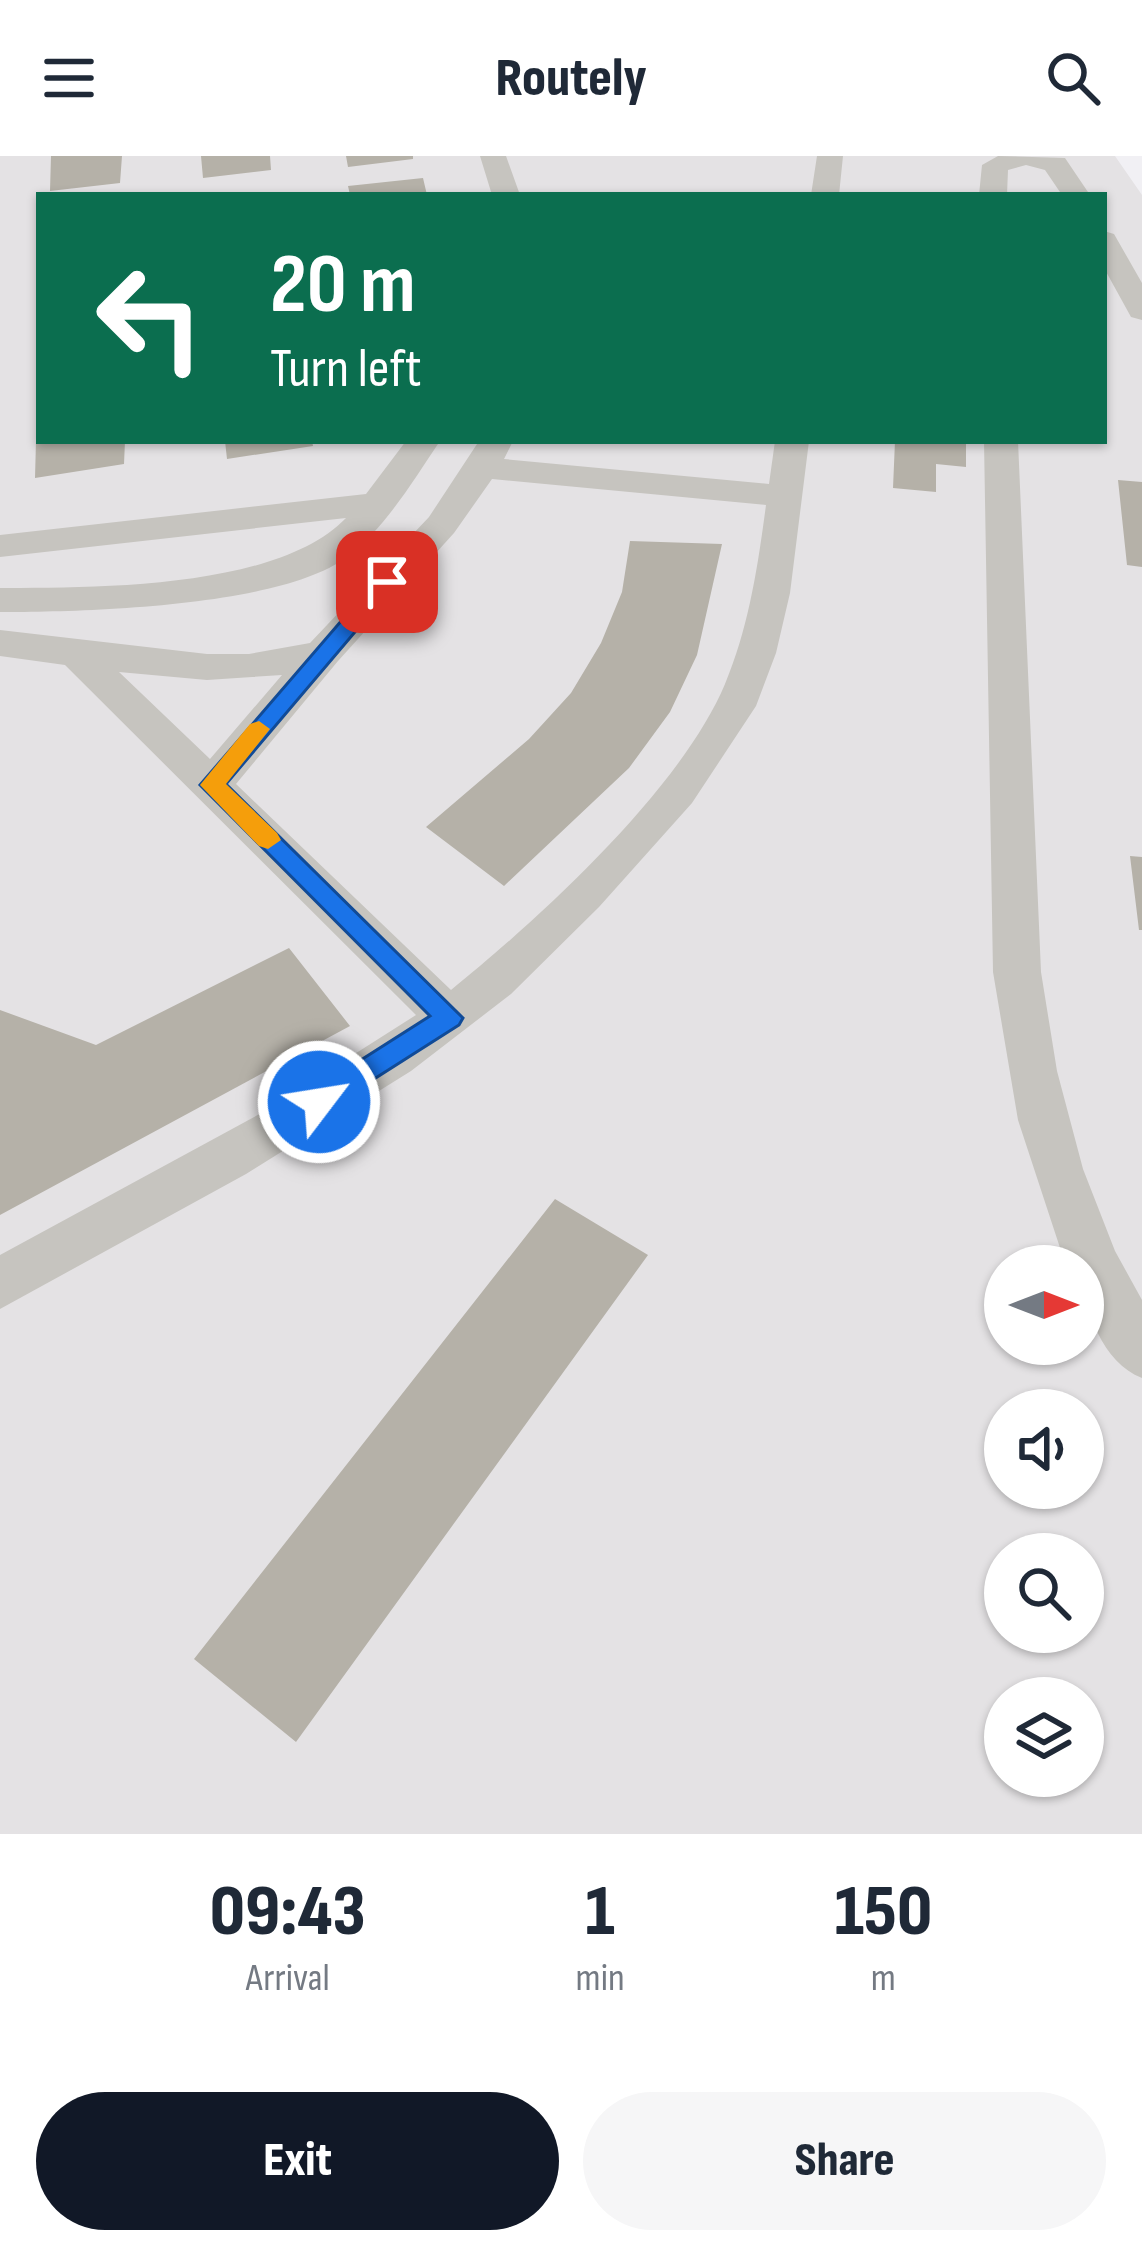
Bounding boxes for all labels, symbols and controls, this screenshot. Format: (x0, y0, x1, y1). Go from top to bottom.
icon: menu (36, 45, 102, 111)
icon: search (1040, 45, 1106, 111)
text: Routely (495, 46, 647, 111)
text: 20 m (270, 235, 416, 336)
icon: left (72, 240, 228, 396)
text: Turn left (270, 337, 422, 402)
pin (336, 531, 438, 633)
icon: arrive (354, 549, 420, 615)
position arrow (256, 1039, 382, 1165)
north arrow (984, 1245, 1104, 1365)
map controls (984, 1245, 1104, 1797)
button: sound (984, 1389, 1104, 1509)
button: search (984, 1533, 1104, 1653)
button: layers (984, 1677, 1104, 1797)
text: 09:43 (210, 1869, 366, 1956)
text: 1 (585, 1869, 615, 1956)
text: 150 (834, 1869, 932, 1956)
text: Arrival (246, 1955, 330, 2002)
text: min (576, 1955, 625, 2002)
text: m (871, 1955, 896, 2002)
button: Exit (36, 2092, 559, 2230)
button: Share (583, 2092, 1106, 2230)

